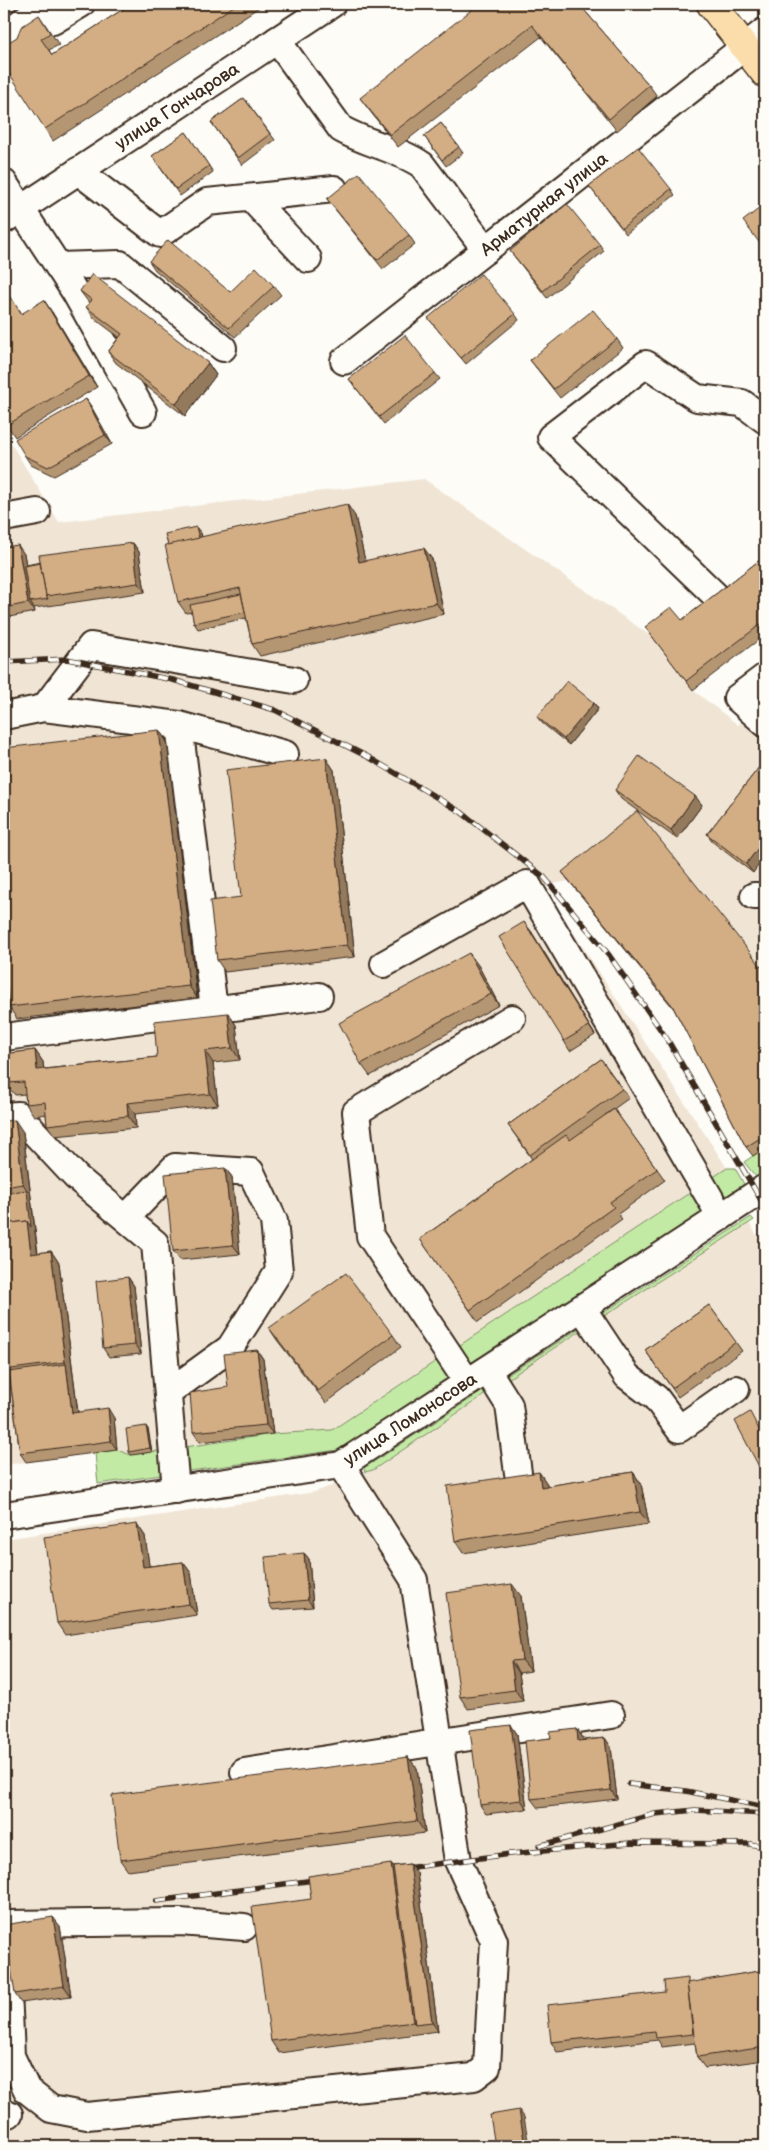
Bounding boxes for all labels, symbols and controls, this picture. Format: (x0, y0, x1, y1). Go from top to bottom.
street label: улица Гончарова (111, 58, 244, 154)
street label: Арматурная улица (476, 148, 612, 261)
street label: улица Ломоносова (340, 1368, 481, 1470)

